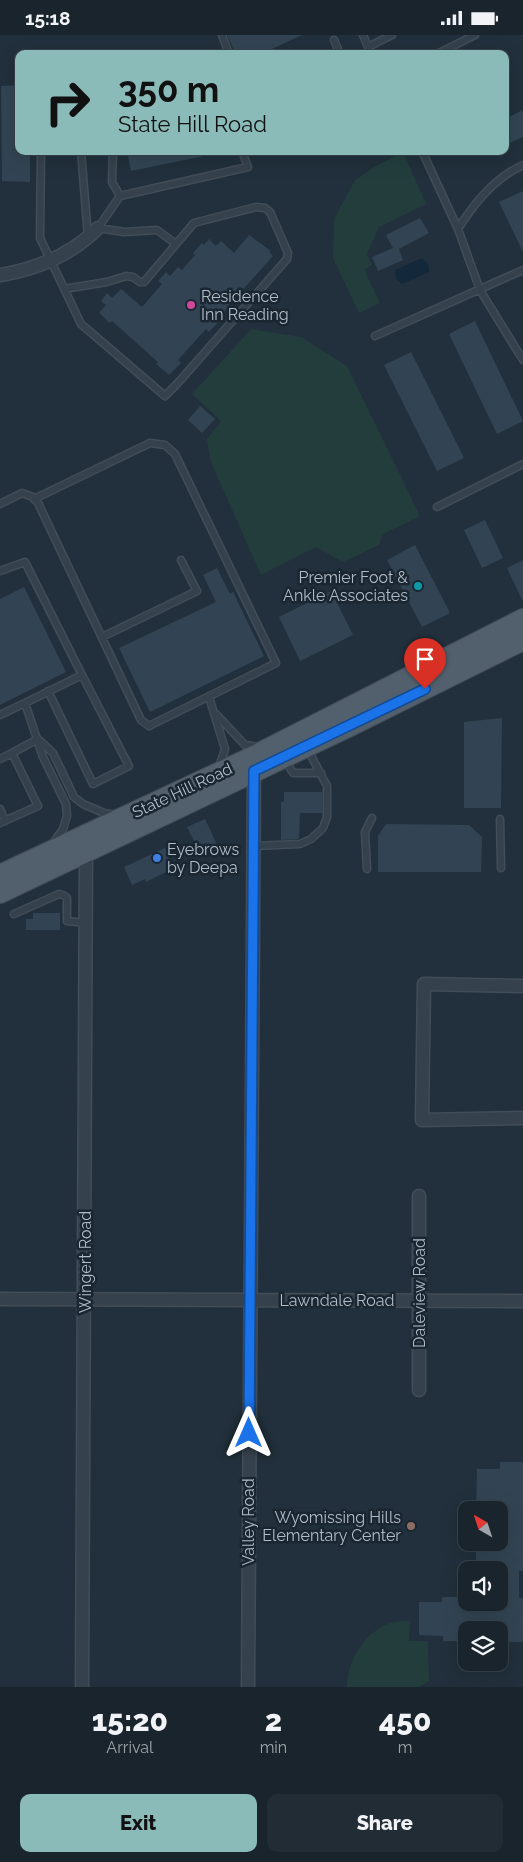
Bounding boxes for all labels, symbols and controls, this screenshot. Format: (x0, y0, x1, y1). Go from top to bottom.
text: 15:18 (25, 7, 70, 29)
text: 350 m (118, 69, 219, 110)
icon: right (35, 70, 100, 135)
text: State Hill Road (118, 111, 267, 137)
place label: Residence Inn Reading (201, 287, 289, 324)
marker: Residence Inn Reading (185, 299, 197, 311)
place label: Premier Foot & Ankle Associates (283, 568, 408, 605)
marker: Premier Foot & Ankle Associates (412, 580, 424, 592)
pin (404, 638, 446, 689)
icon: arrive (411, 645, 439, 673)
street label: State Hill Road (129, 759, 235, 822)
place label: Eyebrows by Deepa (167, 840, 239, 877)
marker: Eyebrows by Deepa (151, 852, 163, 864)
street label: Wingert Road (76, 1211, 95, 1313)
street label: Daleview Road (410, 1238, 429, 1348)
street label: Lawndale Road (280, 1291, 395, 1310)
position arrow (222, 1406, 274, 1458)
street label: Valley Road (239, 1478, 258, 1566)
north arrow (458, 1501, 508, 1551)
map controls (458, 1501, 508, 1671)
place label: Wyomissing Hills Elementary Center (262, 1508, 401, 1545)
marker: Wyomissing Hills Elementary Center (405, 1520, 417, 1532)
button: sound (458, 1561, 508, 1611)
button: layers (458, 1621, 508, 1671)
text: 15:20 (92, 1703, 168, 1738)
text: 2 (265, 1703, 282, 1738)
text: 450 (379, 1703, 431, 1738)
text: Arrival (106, 1738, 153, 1757)
text: min (260, 1738, 287, 1757)
text: m (398, 1738, 412, 1757)
button: Exit (20, 1794, 257, 1852)
button: Share (267, 1794, 503, 1852)

